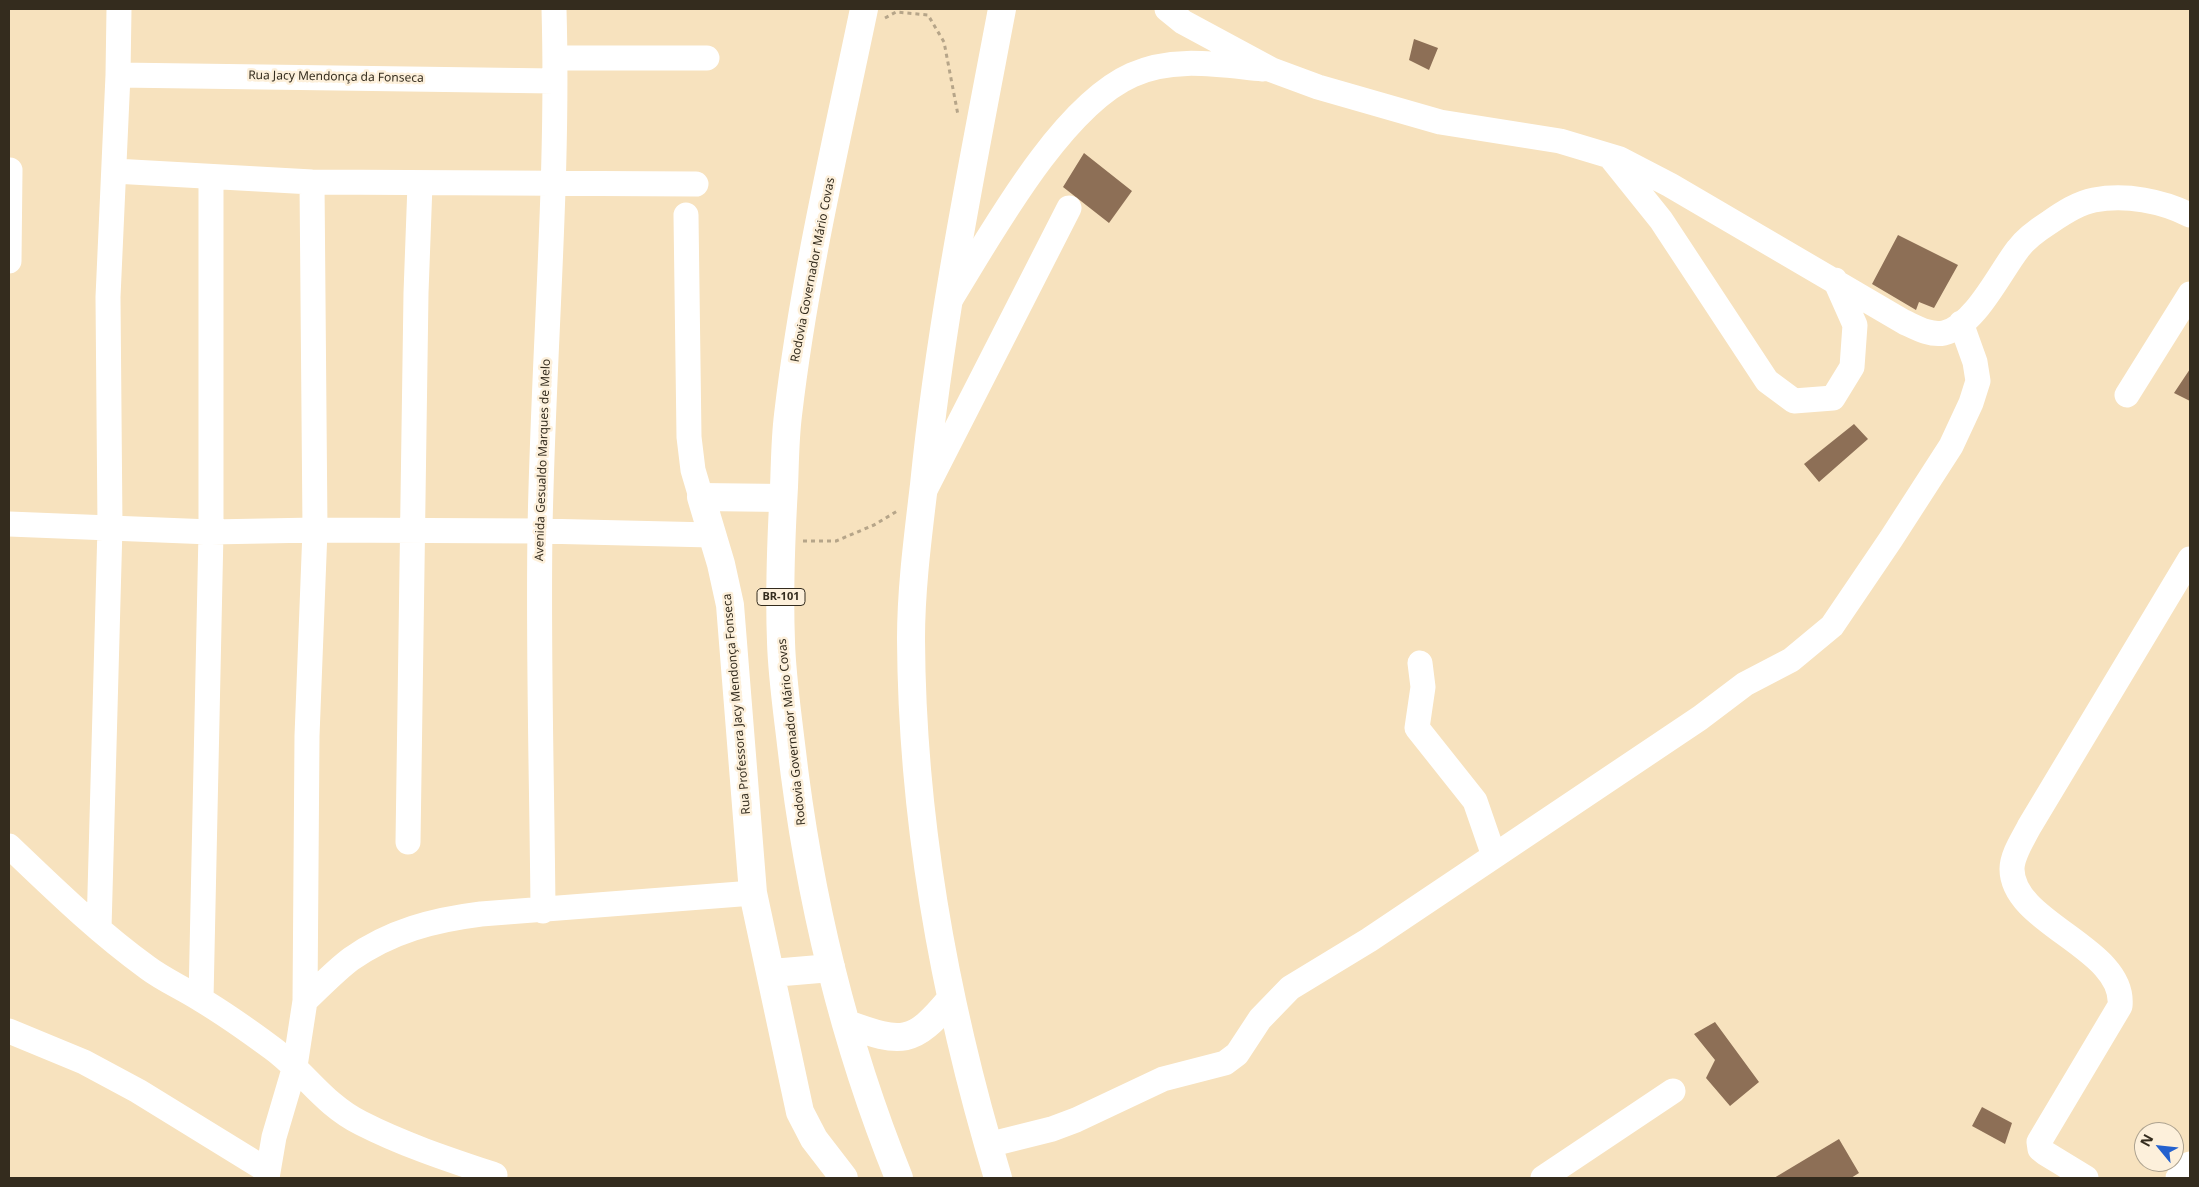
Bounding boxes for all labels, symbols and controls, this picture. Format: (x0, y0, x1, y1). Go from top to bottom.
street label: Rua Jacy Mendonça da Fonseca (248, 68, 424, 86)
street label: Rodovia Governador Mário Covas (788, 176, 838, 364)
street label: Avenida Gesualdo Marques de Melo (532, 359, 554, 561)
road number: BR-101 (757, 588, 805, 606)
street label: Rua Professora Jacy Mendonça Fonseca (720, 593, 754, 815)
street label: Rodovia Governador Mário Covas (775, 638, 809, 826)
north arrow (2134, 1122, 2184, 1172)
text: N (2135, 1131, 2157, 1150)

